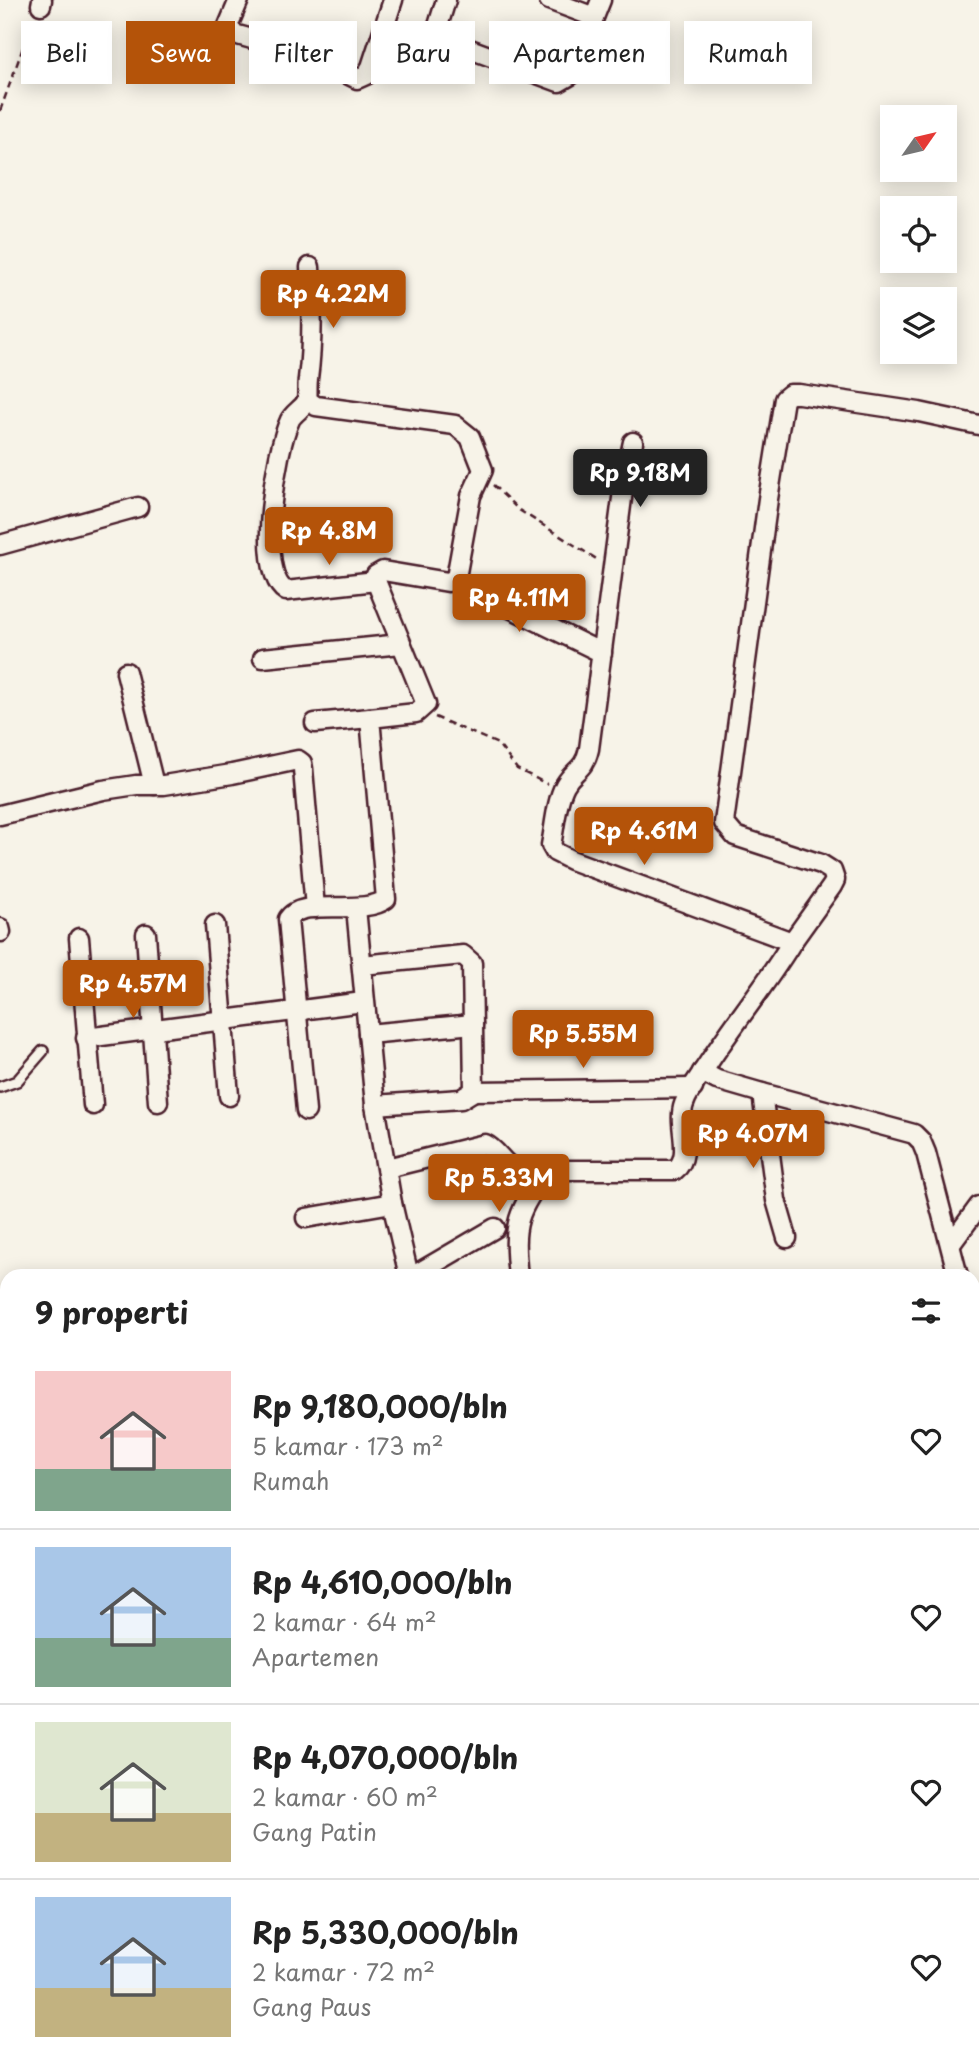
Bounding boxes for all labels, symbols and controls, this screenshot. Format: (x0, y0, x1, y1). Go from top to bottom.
chip: Beli (21, 21, 112, 84)
chip: Sewa (126, 21, 235, 84)
chip: Filter (249, 21, 357, 84)
chip: Baru (371, 21, 475, 84)
chip: Apartemen (489, 21, 670, 84)
chip: Rumah (684, 21, 812, 84)
north arrow (880, 105, 957, 182)
map controls (880, 105, 957, 364)
button: locate (880, 196, 957, 273)
pin: Rp 4.22M (261, 270, 405, 330)
text: Rp 4.22M (277, 275, 389, 310)
button: layers (880, 287, 957, 364)
pin: Rp 9.18M (568, 449, 712, 509)
text: Rp 9.18M (589, 454, 691, 489)
pin: Rp 4.8M (264, 508, 394, 567)
text: Rp 4.8M (281, 512, 377, 547)
pin: Rp 4.11M (447, 574, 591, 634)
text: Rp 4.11M (469, 579, 569, 614)
pin: Rp 4.61M (572, 808, 716, 867)
text: Rp 4.61M (590, 812, 698, 847)
pin: Rp 4.57M (61, 960, 205, 1020)
text: Rp 4.57M (79, 965, 187, 1000)
pin: Rp 5.55M (511, 1010, 655, 1070)
text: Rp 5.55M (529, 1015, 637, 1050)
pin: Rp 4.07M (681, 1110, 825, 1170)
text: Rp 4.07M (697, 1115, 809, 1150)
pin: Rp 5.33M (427, 1154, 571, 1214)
text: Rp 5.33M (444, 1159, 554, 1194)
text: 9 properti (35, 1289, 188, 1334)
icon: filters (907, 1292, 945, 1330)
text: Rp 9,180,000/bln (252, 1383, 508, 1428)
icon: home (91, 1399, 175, 1483)
icon: heart (907, 1422, 945, 1460)
text: 5 kamar · 173 m² (252, 1428, 444, 1463)
text: Rumah (252, 1463, 329, 1498)
text: Rp 4,610,000/bln (252, 1559, 512, 1604)
icon: home (91, 1575, 175, 1659)
icon: heart (907, 1598, 945, 1636)
text: 2 kamar · 64 m² (252, 1604, 437, 1639)
text: Apartemen (252, 1639, 379, 1674)
text: Rp 4,070,000/bln (252, 1734, 518, 1779)
icon: home (91, 1750, 175, 1834)
icon: heart (907, 1773, 945, 1811)
text: 2 kamar · 60 m² (252, 1779, 438, 1814)
text: Gang Patin (252, 1814, 377, 1849)
text: Rp 5,330,000/bln (252, 1909, 519, 1954)
icon: home (91, 1925, 175, 2009)
icon: heart (907, 1948, 945, 1986)
text: 2 kamar · 72 m² (252, 1954, 435, 1989)
text: Gang Paus (252, 1989, 371, 2024)

